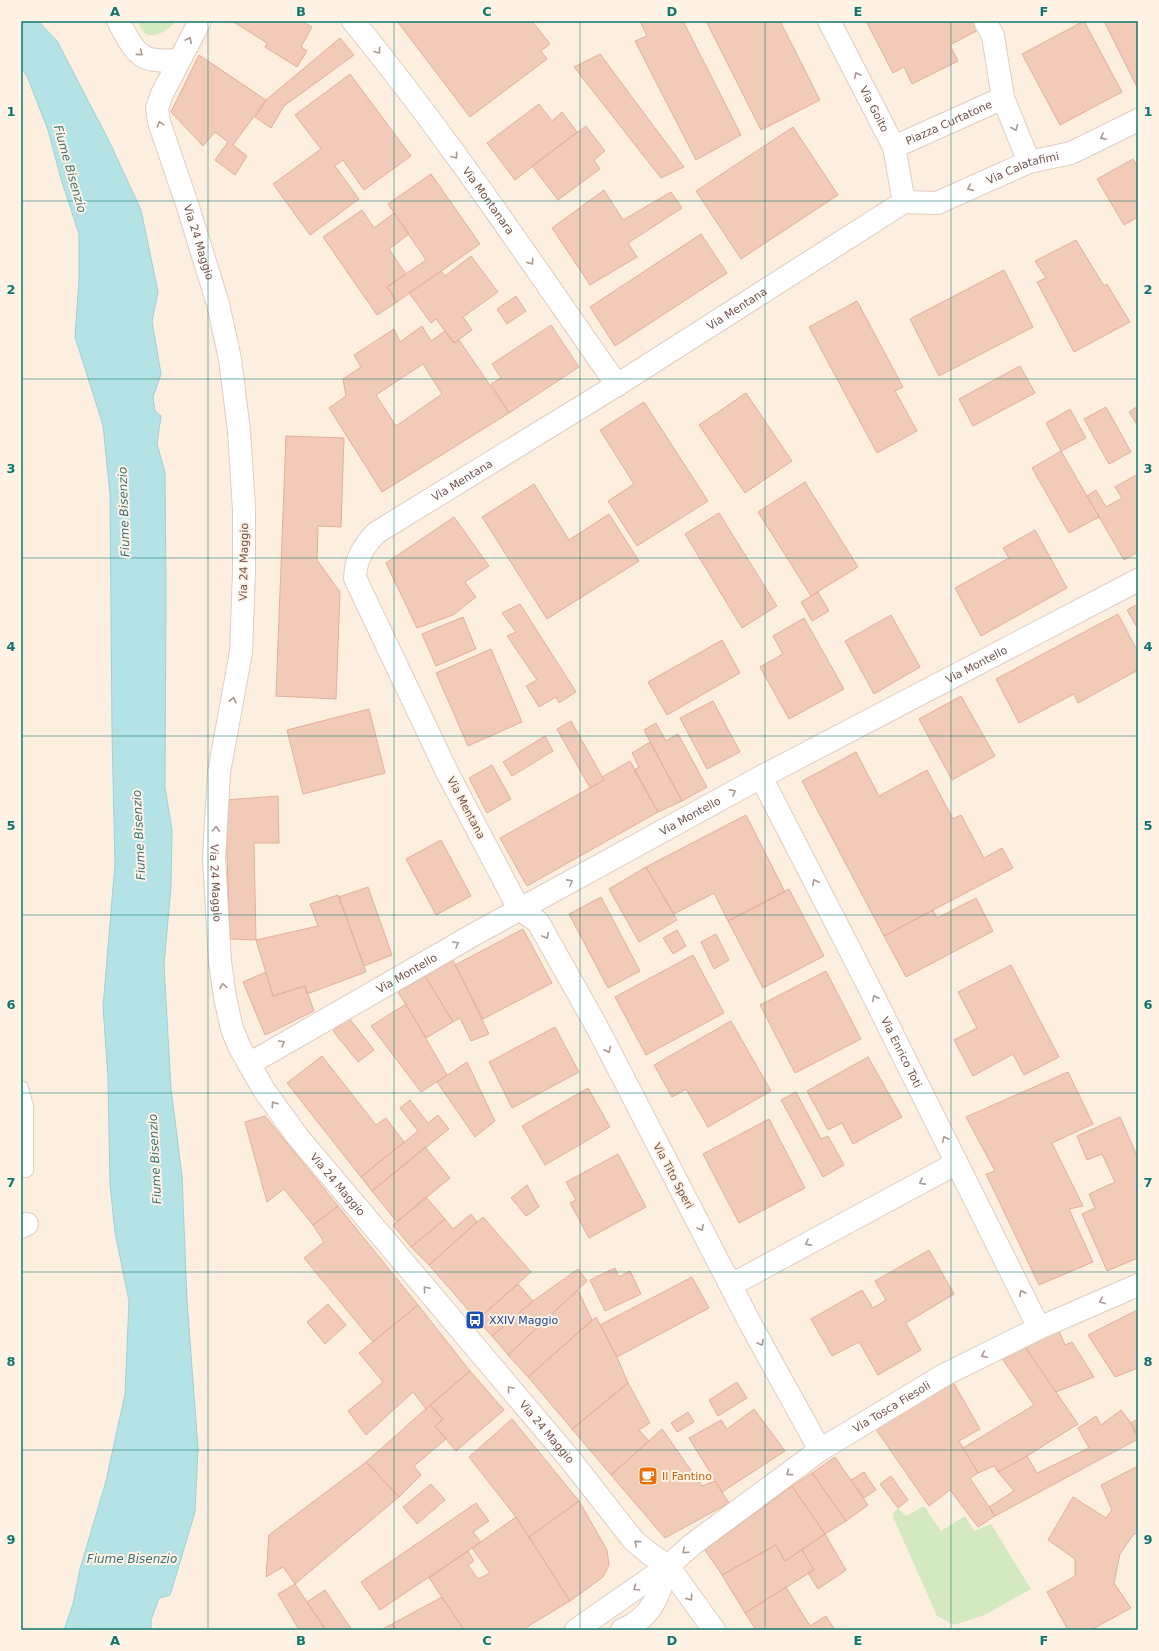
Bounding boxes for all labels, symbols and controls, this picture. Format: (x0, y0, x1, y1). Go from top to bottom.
text: A (110, 4, 120, 19)
text: B (296, 4, 306, 19)
text: C (482, 4, 492, 19)
text: D (667, 4, 678, 19)
text: E (854, 4, 862, 19)
text: F (1040, 4, 1048, 19)
one-way arrow (184, 37, 192, 45)
one-way arrow (373, 47, 380, 54)
one-way arrow (135, 48, 142, 55)
one-way arrow (854, 72, 861, 79)
street label: Via Goito (857, 84, 892, 134)
street label: Piazza Curtatone (904, 97, 994, 147)
text: 1 (6, 104, 16, 119)
text: 1 (1143, 104, 1153, 119)
one-way arrow (156, 121, 165, 128)
water label: Fiume Bisenzio (51, 124, 89, 214)
one-way arrow (1010, 124, 1018, 131)
one-way arrow (1100, 132, 1107, 140)
street label: Via Calatafimi (984, 149, 1060, 187)
one-way arrow (451, 151, 458, 158)
street label: Via Montanara (460, 164, 517, 237)
one-way arrow (966, 184, 973, 192)
street label: Via 24 Maggio (181, 203, 217, 282)
one-way arrow (526, 257, 533, 264)
text: 2 (6, 282, 16, 297)
text: 2 (1143, 282, 1153, 297)
street label: Via Mentana (704, 285, 769, 333)
street label: Via Mentana (429, 457, 495, 504)
text: 3 (6, 461, 16, 476)
text: 3 (1143, 461, 1153, 476)
water label: Fiume Bisenzio (115, 467, 133, 557)
street label: Via 24 Maggio (237, 523, 251, 601)
text: 4 (6, 639, 16, 654)
text: 4 (1143, 639, 1153, 654)
street label: Via Montello (943, 643, 1010, 686)
one-way arrow (229, 697, 237, 703)
street label: Via Mentana (444, 775, 488, 841)
water label: Fiume Bisenzio (130, 789, 148, 881)
one-way arrow (729, 790, 736, 797)
street label: Via Montello (657, 794, 723, 838)
text: 5 (6, 818, 16, 833)
text: 5 (1143, 818, 1153, 833)
one-way arrow (212, 826, 220, 832)
street label: Via 24 Maggio (207, 844, 224, 923)
one-way arrow (812, 879, 820, 886)
one-way arrow (566, 880, 573, 887)
one-way arrow (541, 932, 549, 939)
one-way arrow (452, 942, 459, 949)
street label: Via Montello (374, 950, 440, 996)
one-way arrow (220, 983, 228, 989)
one-way arrow (872, 995, 879, 1002)
text: 6 (6, 997, 16, 1012)
text: 6 (1143, 997, 1153, 1012)
street label: Via Enrico Toti (878, 1015, 925, 1090)
one-way arrow (278, 1041, 285, 1048)
one-way arrow (604, 1046, 611, 1054)
one-way arrow (272, 1102, 279, 1109)
water label: Fiume Bisenzio (146, 1113, 164, 1205)
one-way arrow (942, 1136, 950, 1144)
street label: Via Tito Speri (650, 1141, 696, 1211)
street label: Via 24 Maggio (308, 1150, 368, 1219)
text: 7 (6, 1175, 16, 1190)
text: 7 (1143, 1175, 1153, 1190)
one-way arrow (919, 1177, 926, 1184)
one-way arrow (696, 1224, 703, 1231)
one-way arrow (805, 1239, 812, 1246)
one-way arrow (423, 1287, 430, 1294)
one-way arrow (1019, 1290, 1027, 1297)
one-way arrow (1099, 1296, 1107, 1304)
bus stop icon: XXIV Maggio (464, 1309, 486, 1331)
place label: XXIV Maggio (489, 1314, 559, 1327)
one-way arrow (757, 1339, 764, 1346)
one-way arrow (981, 1351, 989, 1358)
text: 8 (6, 1354, 16, 1369)
text: 8 (1143, 1354, 1153, 1369)
street label: Via Tosca Fiesoli (850, 1378, 933, 1435)
one-way arrow (507, 1386, 514, 1393)
street label: Via 24 Maggio (517, 1398, 577, 1466)
cafe icon: Il Fantino (637, 1465, 659, 1487)
one-way arrow (786, 1468, 793, 1475)
place label: Il Fantino (662, 1470, 712, 1483)
text: 9 (6, 1532, 16, 1547)
text: 9 (1143, 1532, 1153, 1547)
one-way arrow (634, 1540, 642, 1548)
one-way arrow (682, 1546, 690, 1554)
water label: Fiume Bisenzio (87, 1552, 177, 1566)
one-way arrow (633, 1583, 640, 1591)
one-way arrow (686, 1594, 693, 1601)
text: A (110, 1633, 120, 1648)
text: B (296, 1633, 306, 1648)
text: C (482, 1633, 492, 1648)
text: D (667, 1633, 678, 1648)
text: E (854, 1633, 862, 1648)
text: F (1040, 1633, 1048, 1648)

